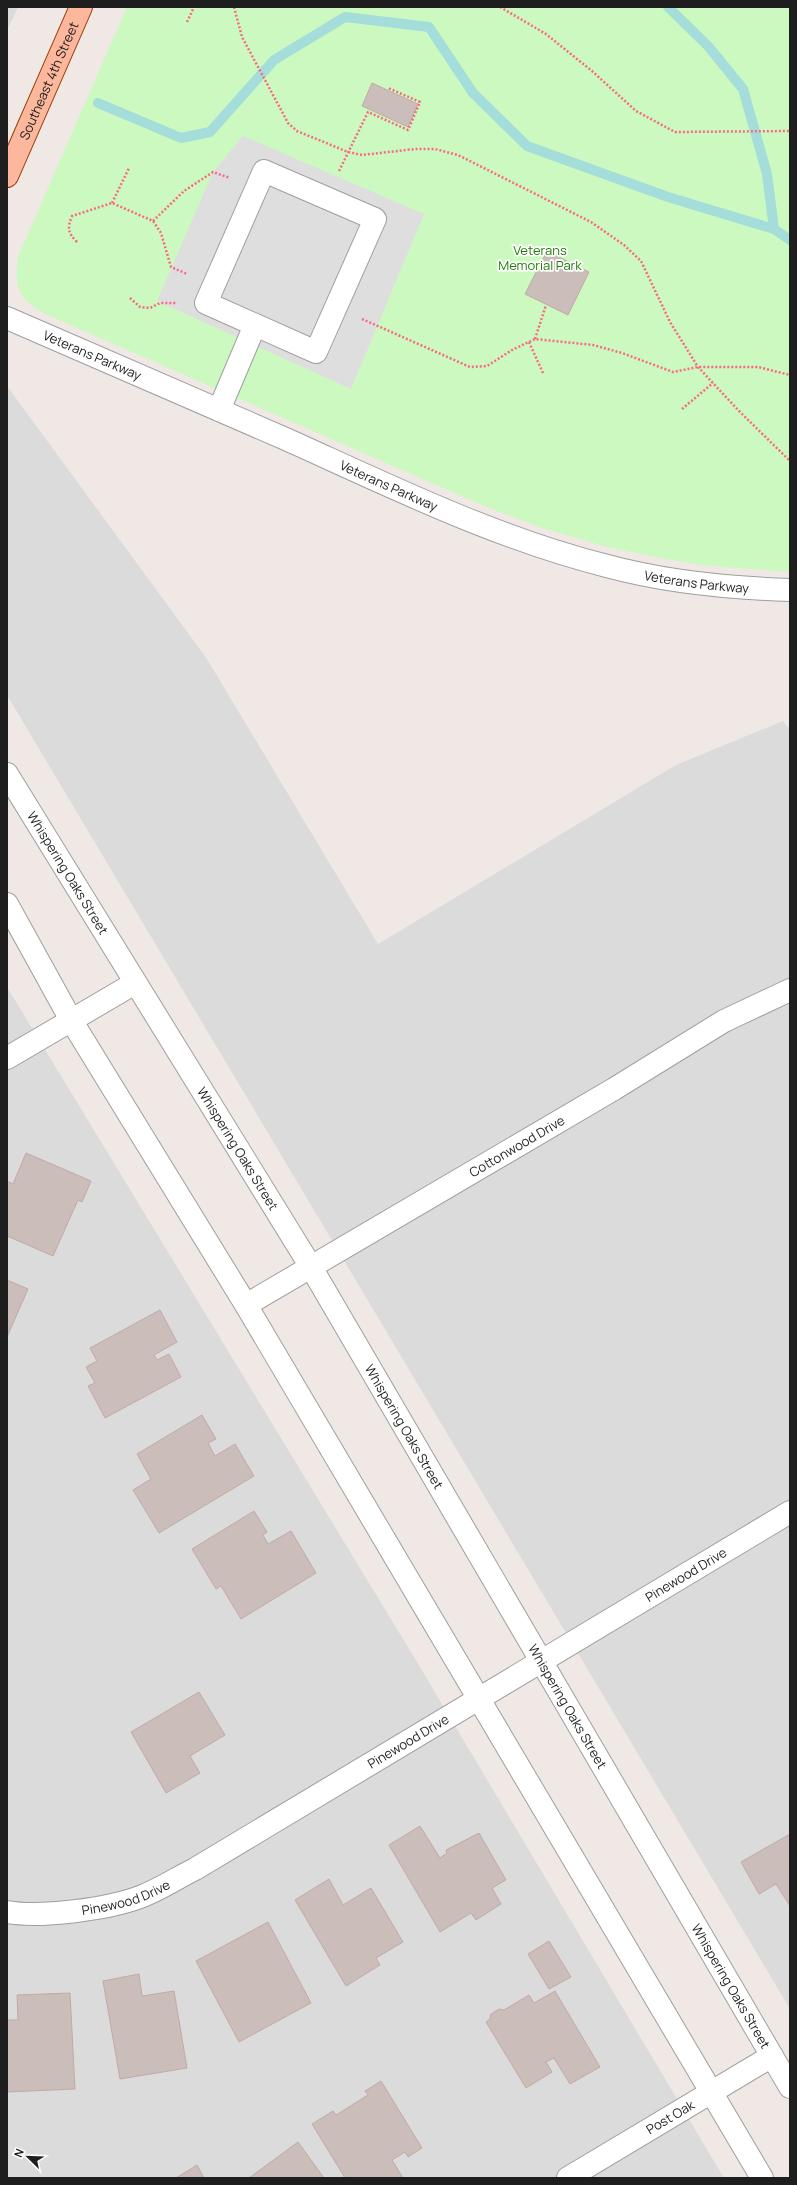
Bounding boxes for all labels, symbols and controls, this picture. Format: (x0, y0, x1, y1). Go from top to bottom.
street label: Southeast 4th Street (15, 19, 82, 143)
park label: Veterans Memorial Park (498, 241, 582, 274)
street label: Veterans Parkway (40, 326, 144, 384)
street label: Veterans Parkway (337, 456, 441, 515)
street label: Veterans Parkway (643, 566, 750, 597)
street label: Whispering Oaks Street (23, 808, 113, 938)
street label: Whispering Oaks Street (193, 1084, 283, 1213)
street label: Cottonwood Drive (466, 1111, 568, 1181)
street label: Whispering Oaks Street (361, 1361, 448, 1492)
street label: Pinewood Drive (642, 1543, 730, 1606)
street label: Whispering Oaks Street (524, 1641, 611, 1772)
street label: Pinewood Drive (364, 1710, 452, 1773)
street label: Pinewood Drive (81, 1875, 174, 1919)
street label: Whispering Oaks Street (688, 1920, 775, 2052)
street label: Post Oak (643, 2095, 698, 2138)
north arrow (8, 2137, 48, 2177)
text: N (10, 2146, 27, 2159)

